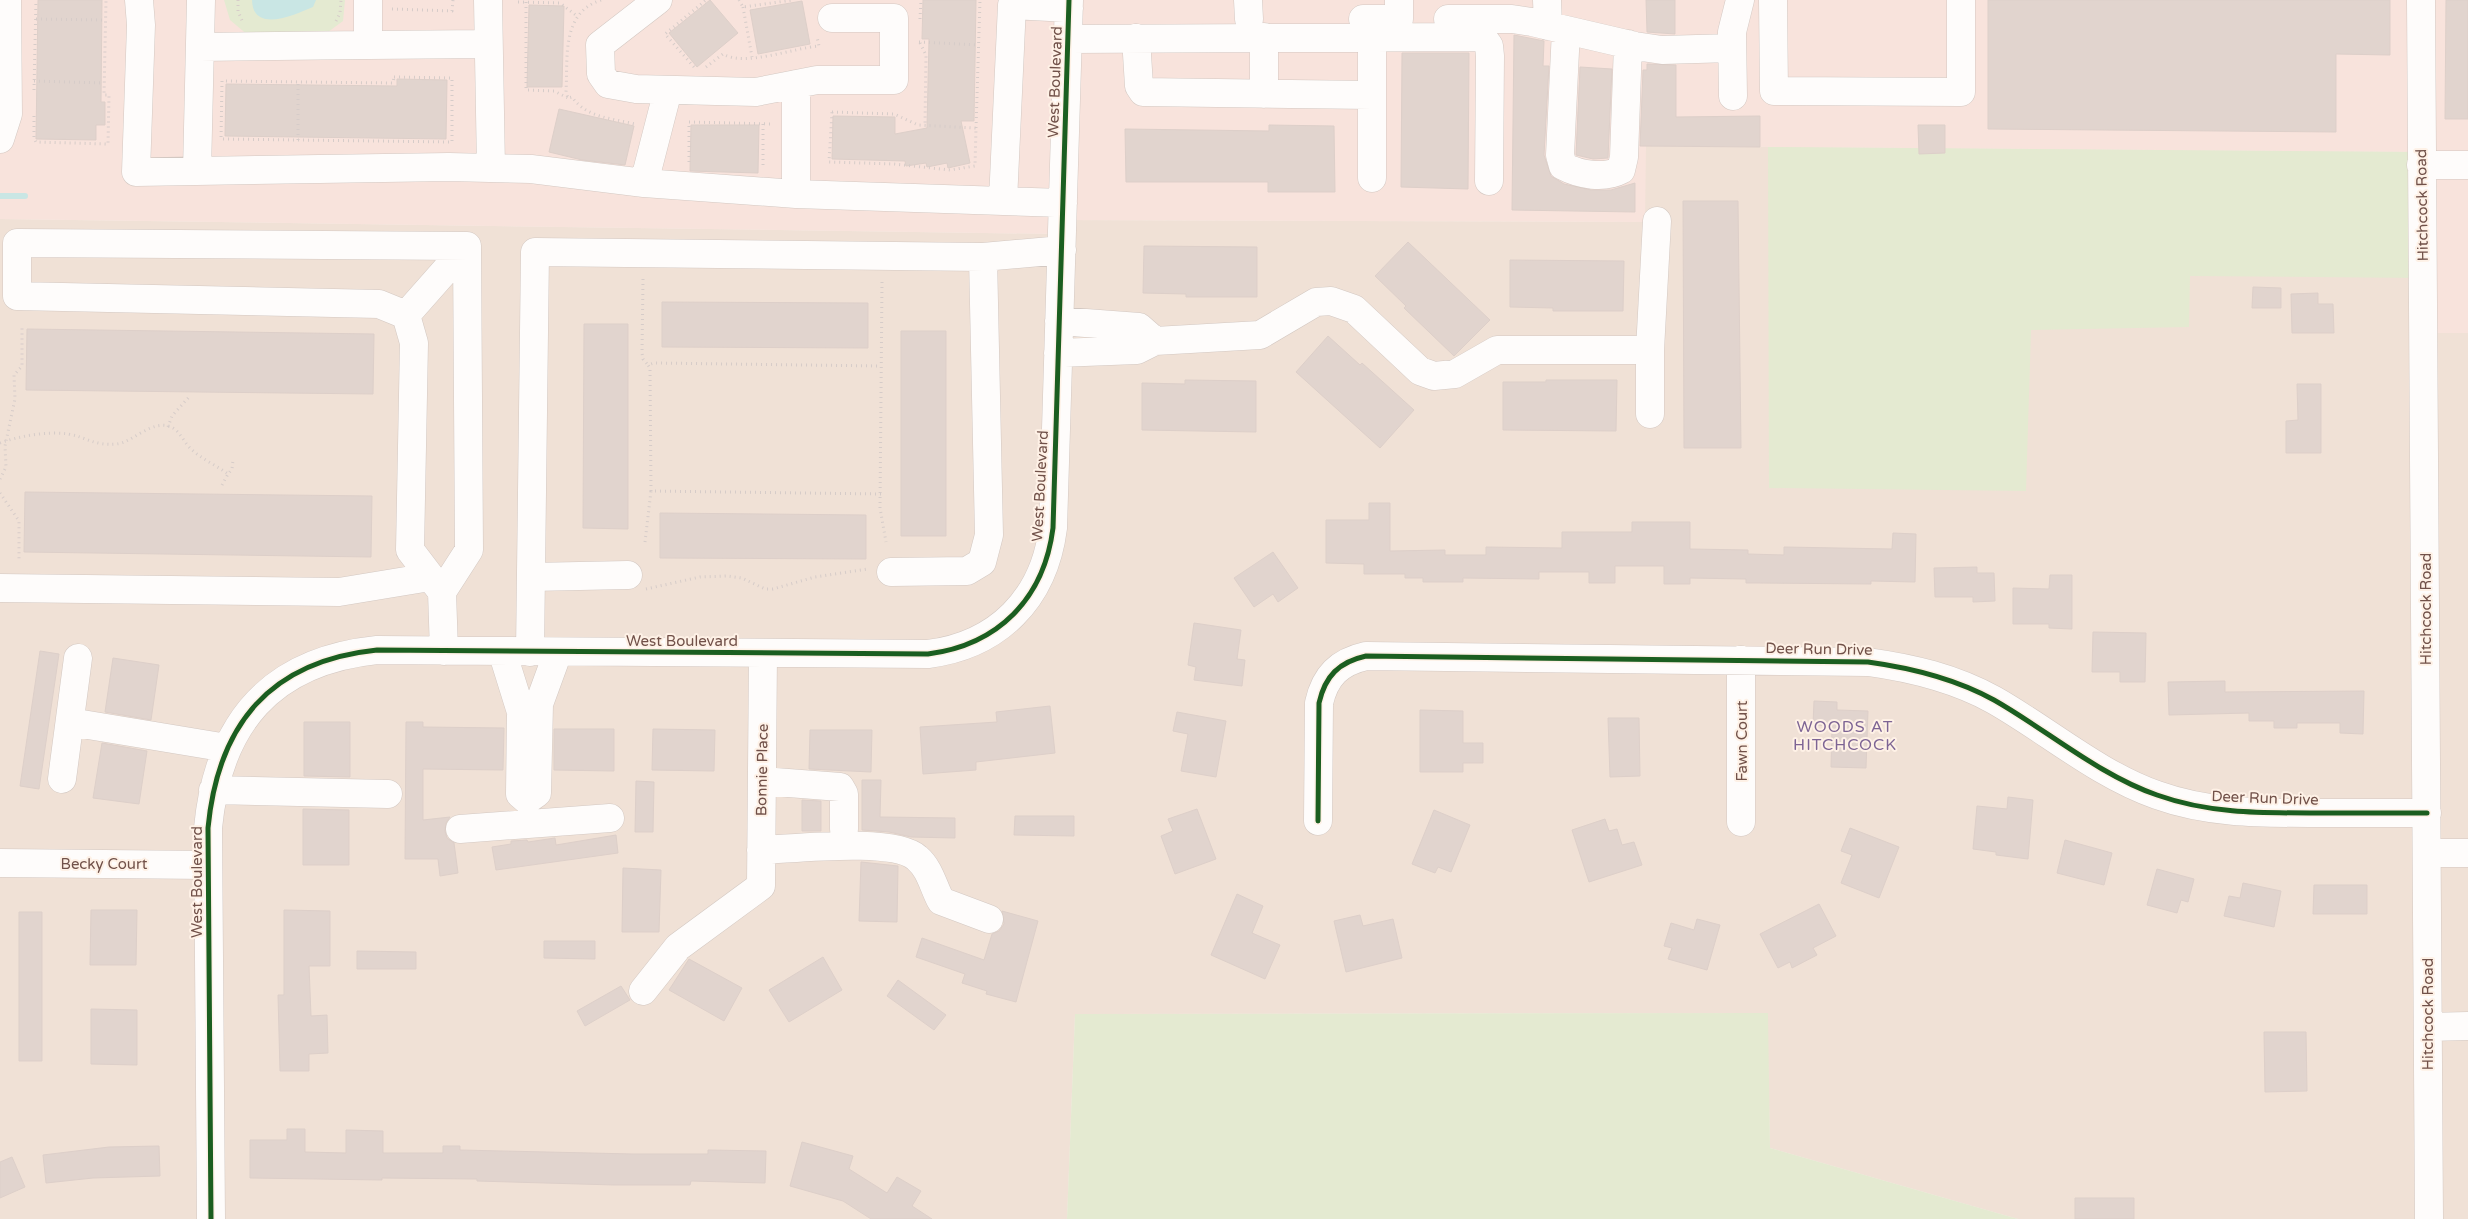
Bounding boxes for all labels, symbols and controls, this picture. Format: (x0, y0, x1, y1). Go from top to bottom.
street label: West Boulevard (1044, 26, 1066, 138)
street label: Hitchcock Road (2412, 149, 2432, 261)
street label: West Boulevard (1028, 430, 1052, 542)
street label: Hitchcock Road (2417, 553, 2435, 665)
street label: West Boulevard (626, 632, 738, 650)
street label: Deer Run Drive (1765, 639, 1873, 659)
street label: Fawn Court (1733, 700, 1751, 782)
district label: WOODS AT HITCHCOCK (1793, 717, 1897, 755)
street label: Bonnie Place (752, 724, 772, 816)
street label: Deer Run Drive (2211, 787, 2319, 809)
street label: West Boulevard (188, 826, 206, 938)
street label: Becky Court (61, 855, 148, 873)
street label: Hitchcock Road (2419, 958, 2437, 1070)

